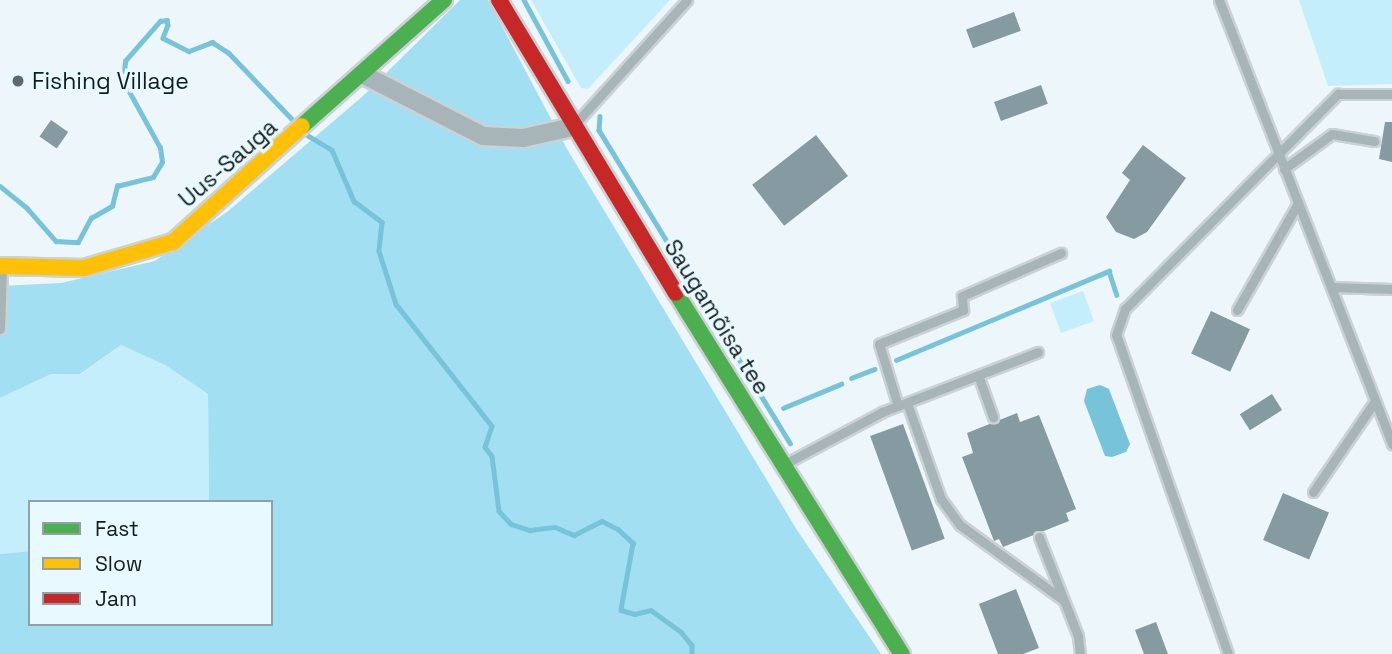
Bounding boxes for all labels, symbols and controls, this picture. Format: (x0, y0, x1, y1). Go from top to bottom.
place label: Fishing Village (32, 67, 189, 95)
marker: Fishing Village (10, 73, 26, 89)
street label: Uus-Sauga (173, 113, 283, 213)
street label: Saugamõisa tee (658, 235, 776, 399)
legend (28, 500, 273, 626)
text: Fast (95, 515, 139, 542)
text: Slow (95, 550, 143, 577)
text: Jam (95, 585, 137, 612)

